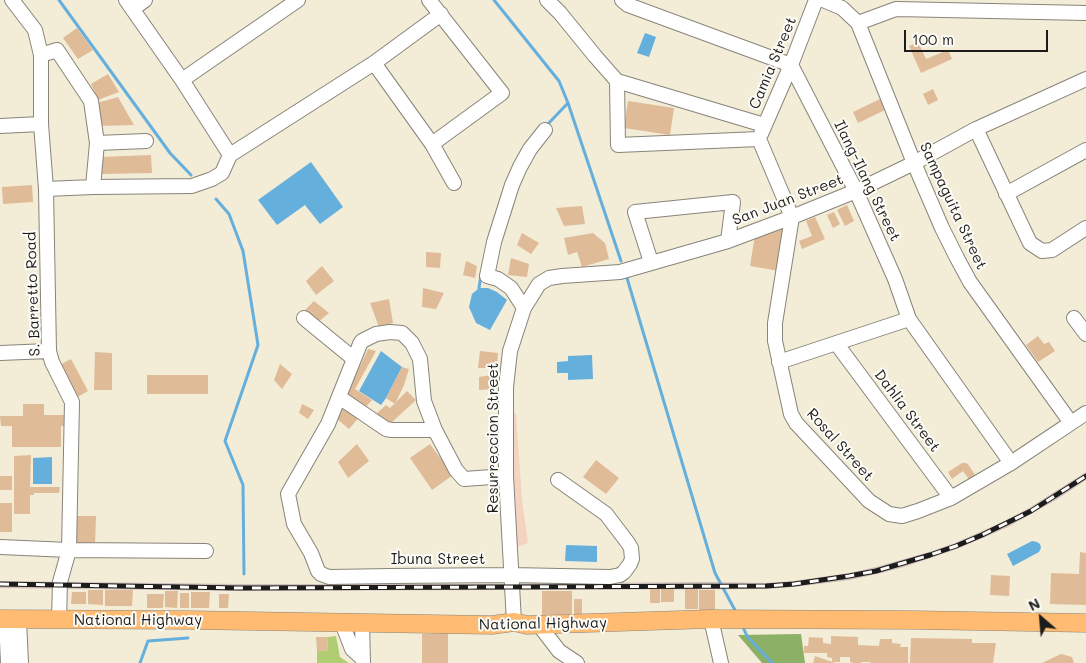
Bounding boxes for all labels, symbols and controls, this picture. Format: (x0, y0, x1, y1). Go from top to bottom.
street label: Camia Street (745, 14, 801, 112)
scale bar (906, 20, 1050, 52)
text: 100 m (912, 29, 954, 49)
street label: Ilang-Ilang Street (830, 118, 904, 244)
street label: Sampaguita Street (916, 140, 990, 272)
street label: San Juan Street (730, 171, 846, 229)
street label: S. Barretto Road (22, 231, 44, 357)
street label: Resurreccion Street (484, 363, 502, 513)
street label: Dahlia Street (870, 366, 944, 456)
street label: Rosal Street (803, 405, 877, 485)
street label: Ibuna Street (391, 550, 485, 568)
north arrow (1016, 593, 1066, 643)
text: N (1025, 593, 1043, 615)
street label: National Highway (74, 611, 202, 629)
street label: National Highway (479, 614, 607, 634)

